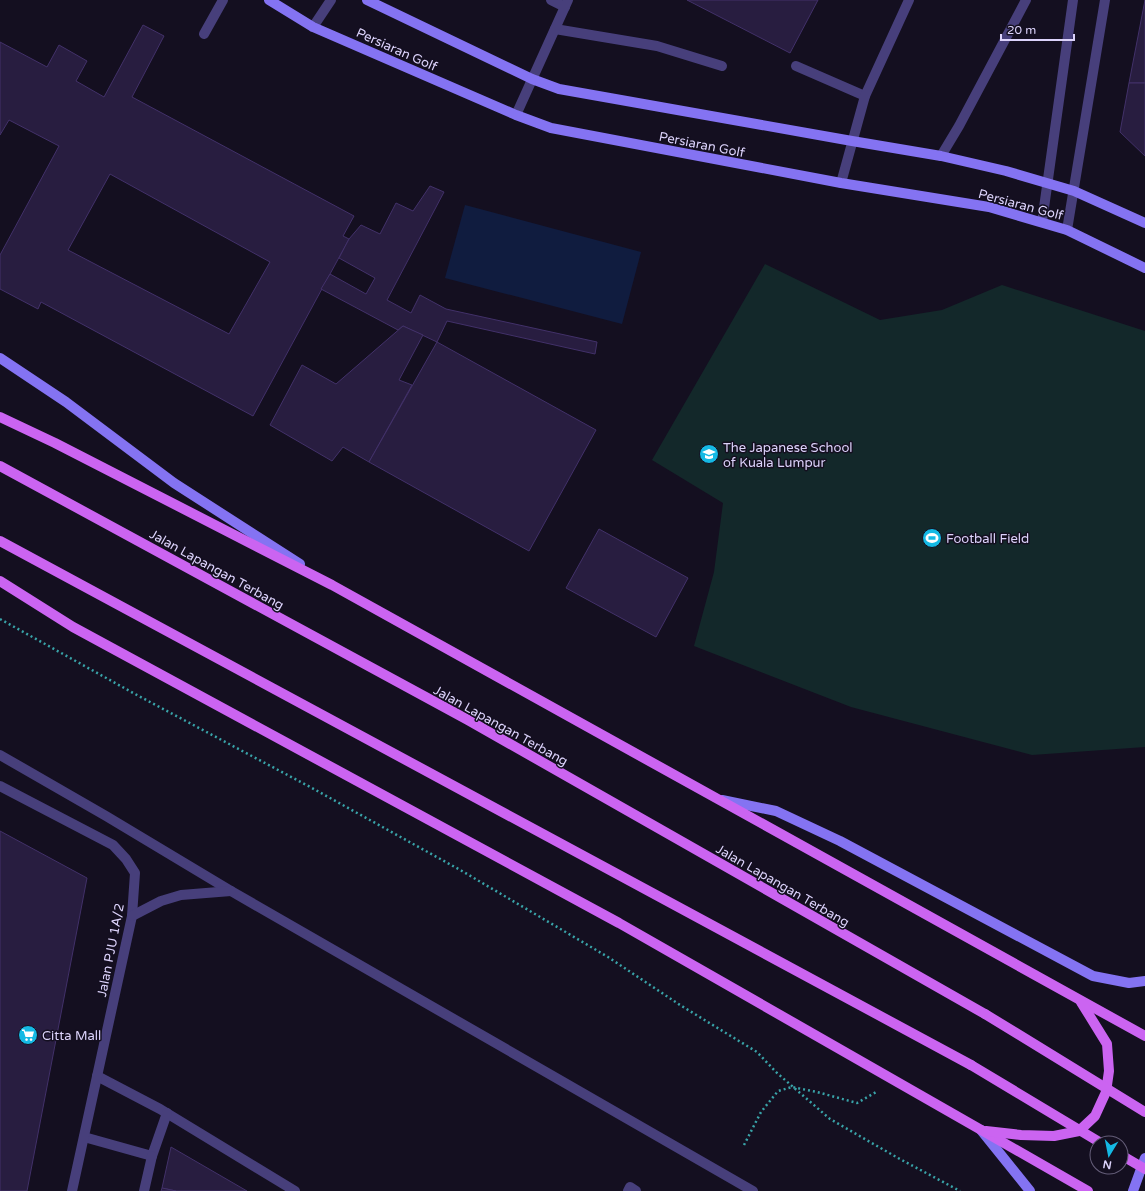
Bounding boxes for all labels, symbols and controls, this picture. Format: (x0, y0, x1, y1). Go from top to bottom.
scale bar (1001, 16, 1074, 42)
text: 20 m (1007, 23, 1036, 37)
street label: Persiaran Golf (354, 25, 440, 75)
street label: Persiaran Golf (657, 129, 746, 161)
street label: Persiaran Golf (977, 186, 1065, 224)
place label: The Japanese School of Kuala Lumpur (723, 440, 853, 471)
school or university icon: The Japanese School of Kuala Lumpur (698, 443, 720, 465)
street label: Jalan Lapangan Terbang (146, 526, 287, 614)
sports icon: Football Field (921, 527, 943, 549)
place label: Football Field (946, 531, 1029, 547)
street label: Jalan Lapangan Terbang (430, 682, 571, 770)
street label: Jalan Lapangan Terbang (713, 841, 852, 931)
street label: Jalan PJU 1A/2 (94, 902, 128, 998)
supermarket icon: Citta Mall (17, 1024, 39, 1046)
place label: Citta Mall (42, 1028, 101, 1044)
north arrow (1089, 1135, 1129, 1175)
text: N (1102, 1157, 1113, 1172)

